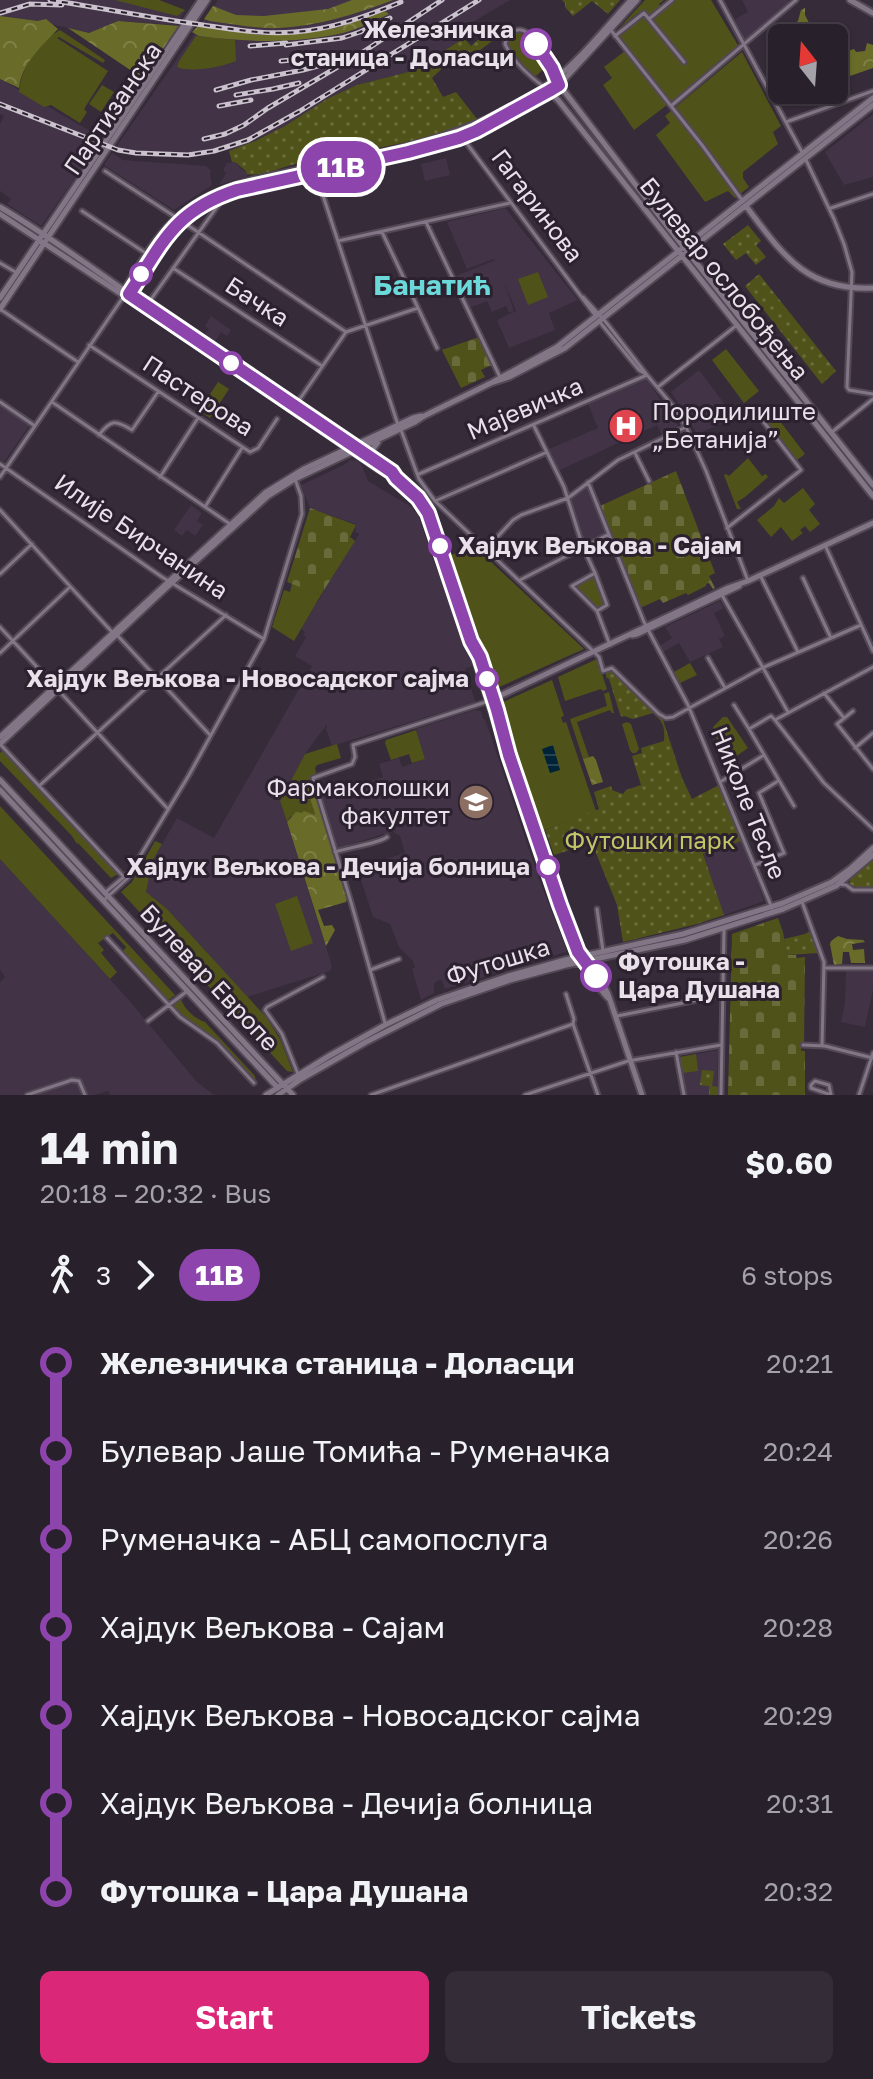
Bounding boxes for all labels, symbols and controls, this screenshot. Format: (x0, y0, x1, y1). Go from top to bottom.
place label: Железничка станица - Доласци (291, 14, 514, 71)
north arrow (768, 24, 848, 104)
map controls (768, 24, 848, 104)
marker: Железничка станица - Доласци (521, 29, 551, 59)
street label: Партизанска (57, 36, 167, 180)
line badge: 11B (295, 141, 387, 193)
street label: Гагаринова (486, 143, 590, 267)
text: 11B (317, 150, 365, 183)
street label: Булевар ослобођења (635, 171, 816, 385)
unlabelled marker (130, 263, 152, 285)
district label: Банатић (373, 268, 491, 301)
street label: Бачка (221, 270, 295, 332)
street label: Пастерова (138, 348, 260, 441)
unlabelled marker (220, 352, 242, 374)
street label: Мајевичка (462, 370, 587, 445)
place label: Породилиште „Бетанија” (652, 396, 816, 453)
hospital icon: Породилиште „Бетанија” (607, 407, 645, 445)
street label: Илије Бирчанина (50, 467, 234, 605)
place label: Хајдук Вељкова - Сајам (458, 530, 742, 559)
marker: Хајдук Вељкова - Сајам (429, 535, 451, 557)
place label: Хајдук Вељкова - Новосадског сајма (26, 663, 469, 692)
marker: Хајдук Вељкова - Новосадског сајма (476, 668, 498, 690)
street label: Николе Тесле (706, 722, 793, 883)
place label: Фармаколошки факултет (266, 772, 450, 829)
school or university icon: Фармаколошки факултет (457, 783, 495, 821)
park label: Футошки парк (565, 825, 736, 854)
place label: Хајдук Вељкова - Дечија болница (127, 851, 530, 880)
marker: Хајдук Вељкова - Дечија болница (537, 856, 559, 878)
street label: Булевар Европе (135, 898, 285, 1056)
street label: Футошка (442, 931, 553, 990)
place label: Футошка - Цара Душана (618, 946, 780, 1003)
marker: Футошка - Цара Душана (581, 961, 611, 991)
text: 14 min (40, 1121, 178, 1174)
text: $0.60 (745, 1145, 833, 1181)
text: 20:18 – 20:32 · Bus (40, 1178, 271, 1209)
icon: walk (40, 1253, 84, 1297)
icon: forward (123, 1253, 167, 1297)
text: 11B (195, 1258, 244, 1291)
text: 3 (96, 1260, 111, 1291)
text: 6 stops (741, 1260, 833, 1291)
text: Железничка станица - Доласци (100, 1345, 575, 1381)
text: 20:21 (766, 1348, 833, 1379)
text: Булевар Јаше Томића - Руменачка (100, 1433, 610, 1469)
text: 20:24 (763, 1436, 833, 1467)
text: Руменачка - АБЦ самопослуга (100, 1521, 549, 1557)
text: 20:26 (763, 1524, 833, 1555)
text: Хајдук Вељкова - Сајам (100, 1609, 445, 1645)
text: 20:28 (763, 1612, 833, 1643)
text: Хајдук Вељкова - Новосадског сајма (100, 1697, 641, 1733)
text: 20:29 (763, 1700, 833, 1731)
text: Хајдук Вељкова - Дечија болница (100, 1785, 593, 1821)
text: 20:31 (766, 1788, 833, 1819)
text: Футошка - Цара Душана (100, 1873, 468, 1909)
text: 20:32 (764, 1876, 833, 1907)
button: Start (40, 1971, 429, 2063)
button: Tickets (445, 1971, 833, 2063)

